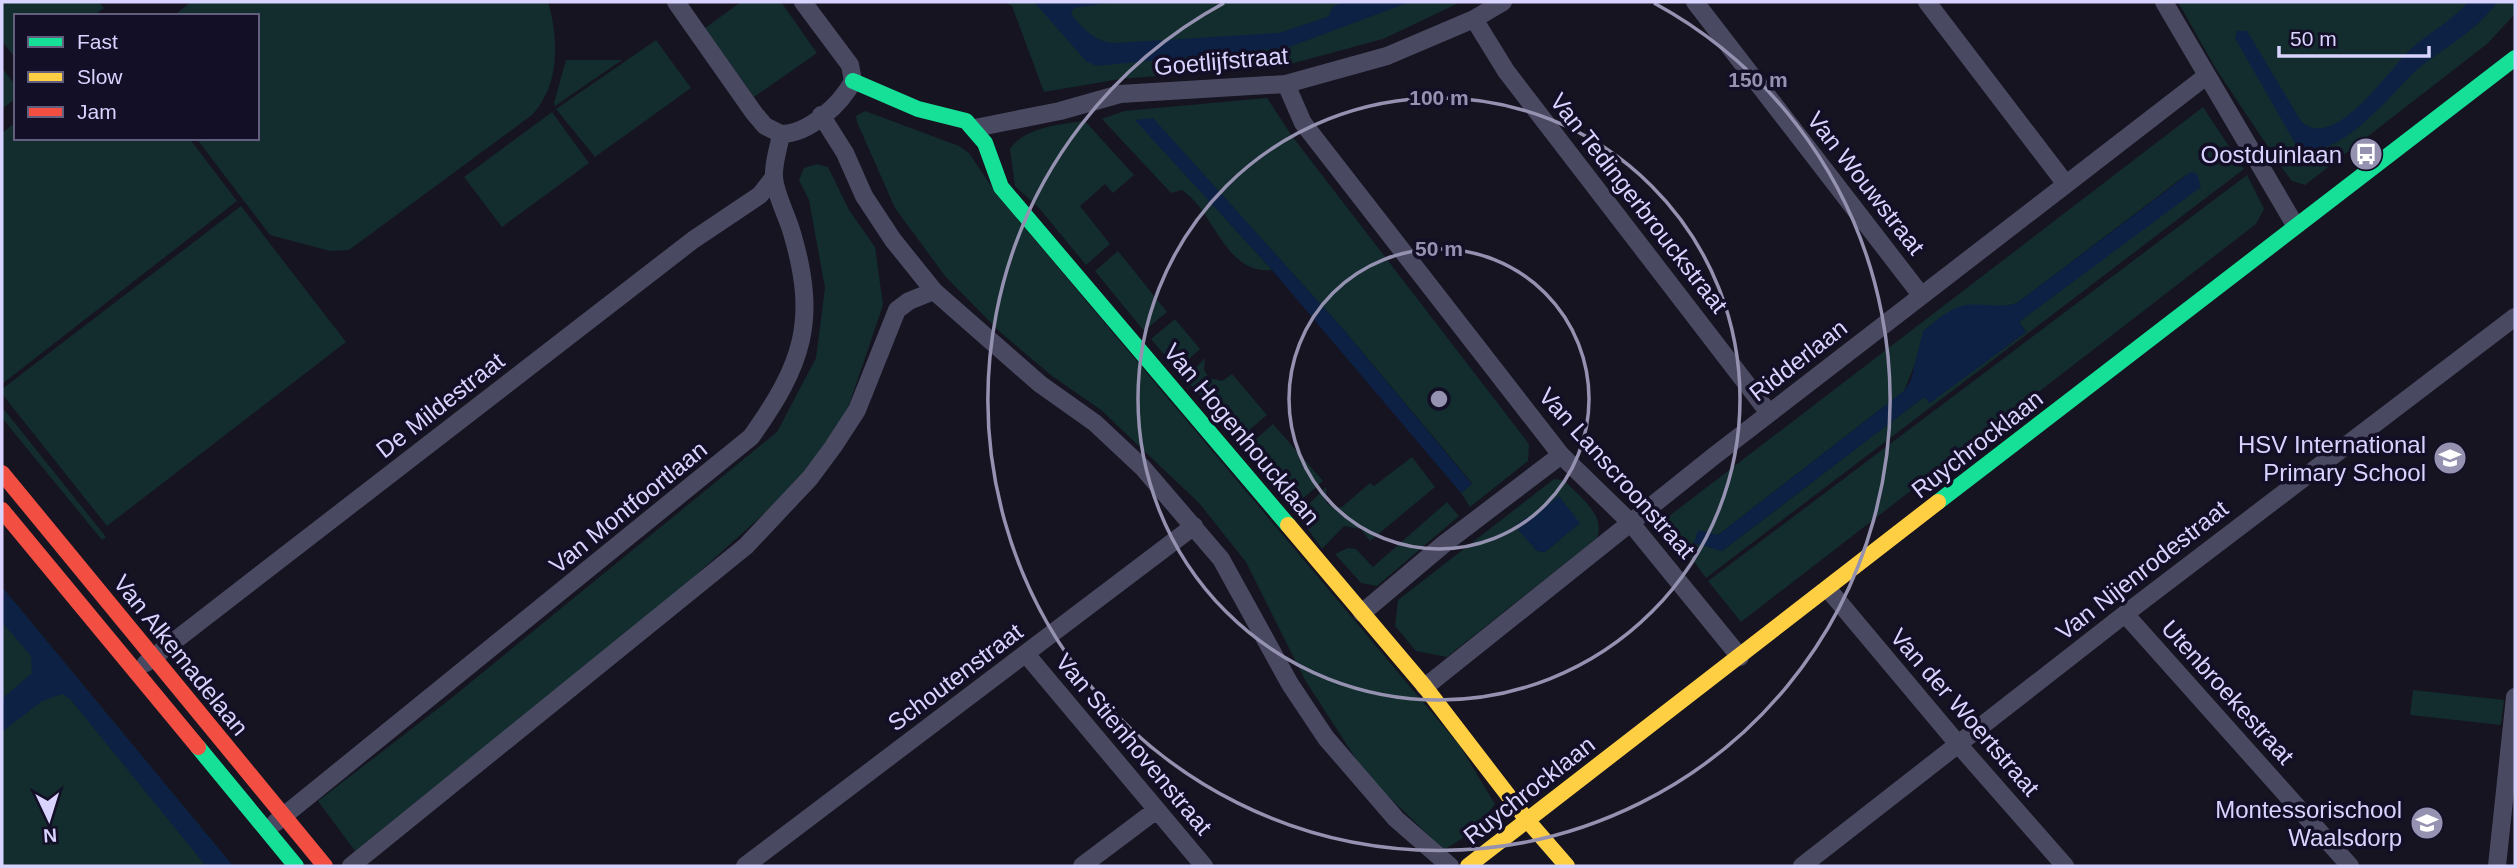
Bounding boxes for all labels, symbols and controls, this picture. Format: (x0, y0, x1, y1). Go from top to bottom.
legend (14, 14, 259, 140)
scale bar (2279, 14, 2430, 58)
text: 50 m (2290, 27, 2337, 50)
text: Fast (77, 30, 118, 53)
street label: Goetlijfstraat (1153, 42, 1290, 80)
text: Slow (77, 65, 123, 88)
text: 150 m (1728, 68, 1788, 91)
text: 100 m (1409, 86, 1469, 109)
street label: Van Tedingerbrouckstraat (1545, 88, 1733, 318)
text: Jam (77, 100, 117, 123)
street label: Van Wouwstraat (1802, 106, 1930, 260)
bus stop icon: Oostduinlaan (2347, 135, 2385, 173)
place label: Oostduinlaan (2201, 141, 2342, 168)
text: 50 m (1415, 237, 1463, 260)
street label: Ridderlaan (1744, 314, 1852, 406)
street label: Van Hogenhoucklaan (1158, 338, 1326, 530)
street label: De Mildestraat (371, 347, 510, 463)
street label: Van Lanscroonstraat (1533, 382, 1701, 564)
street label: Ruychrocklaan (1906, 384, 2048, 504)
centre of rings (1427, 387, 1451, 411)
place label: HSV International Primary School (2238, 431, 2426, 486)
street label: Van Montfoortlaan (544, 435, 712, 579)
school or university icon: HSV International Primary School (2431, 439, 2469, 477)
street label: Van Nijenrodestraat (2051, 494, 2233, 645)
street label: Van Alkemadelaan (108, 569, 254, 741)
street label: Utenbroekestraat (2156, 615, 2300, 770)
street label: Schoutenstraat (882, 617, 1028, 736)
street label: Van der Woertstraat (1885, 623, 2045, 801)
street label: Van Stienhovenstraat (1050, 648, 1218, 840)
street label: Ruychrocklaan (1458, 730, 1600, 850)
north arrow (14, 784, 84, 854)
place label: Montessorischool Waalsdorp (2215, 796, 2402, 851)
school or university icon: Montessorischool Waalsdorp (2408, 804, 2446, 842)
text: N (43, 825, 58, 846)

